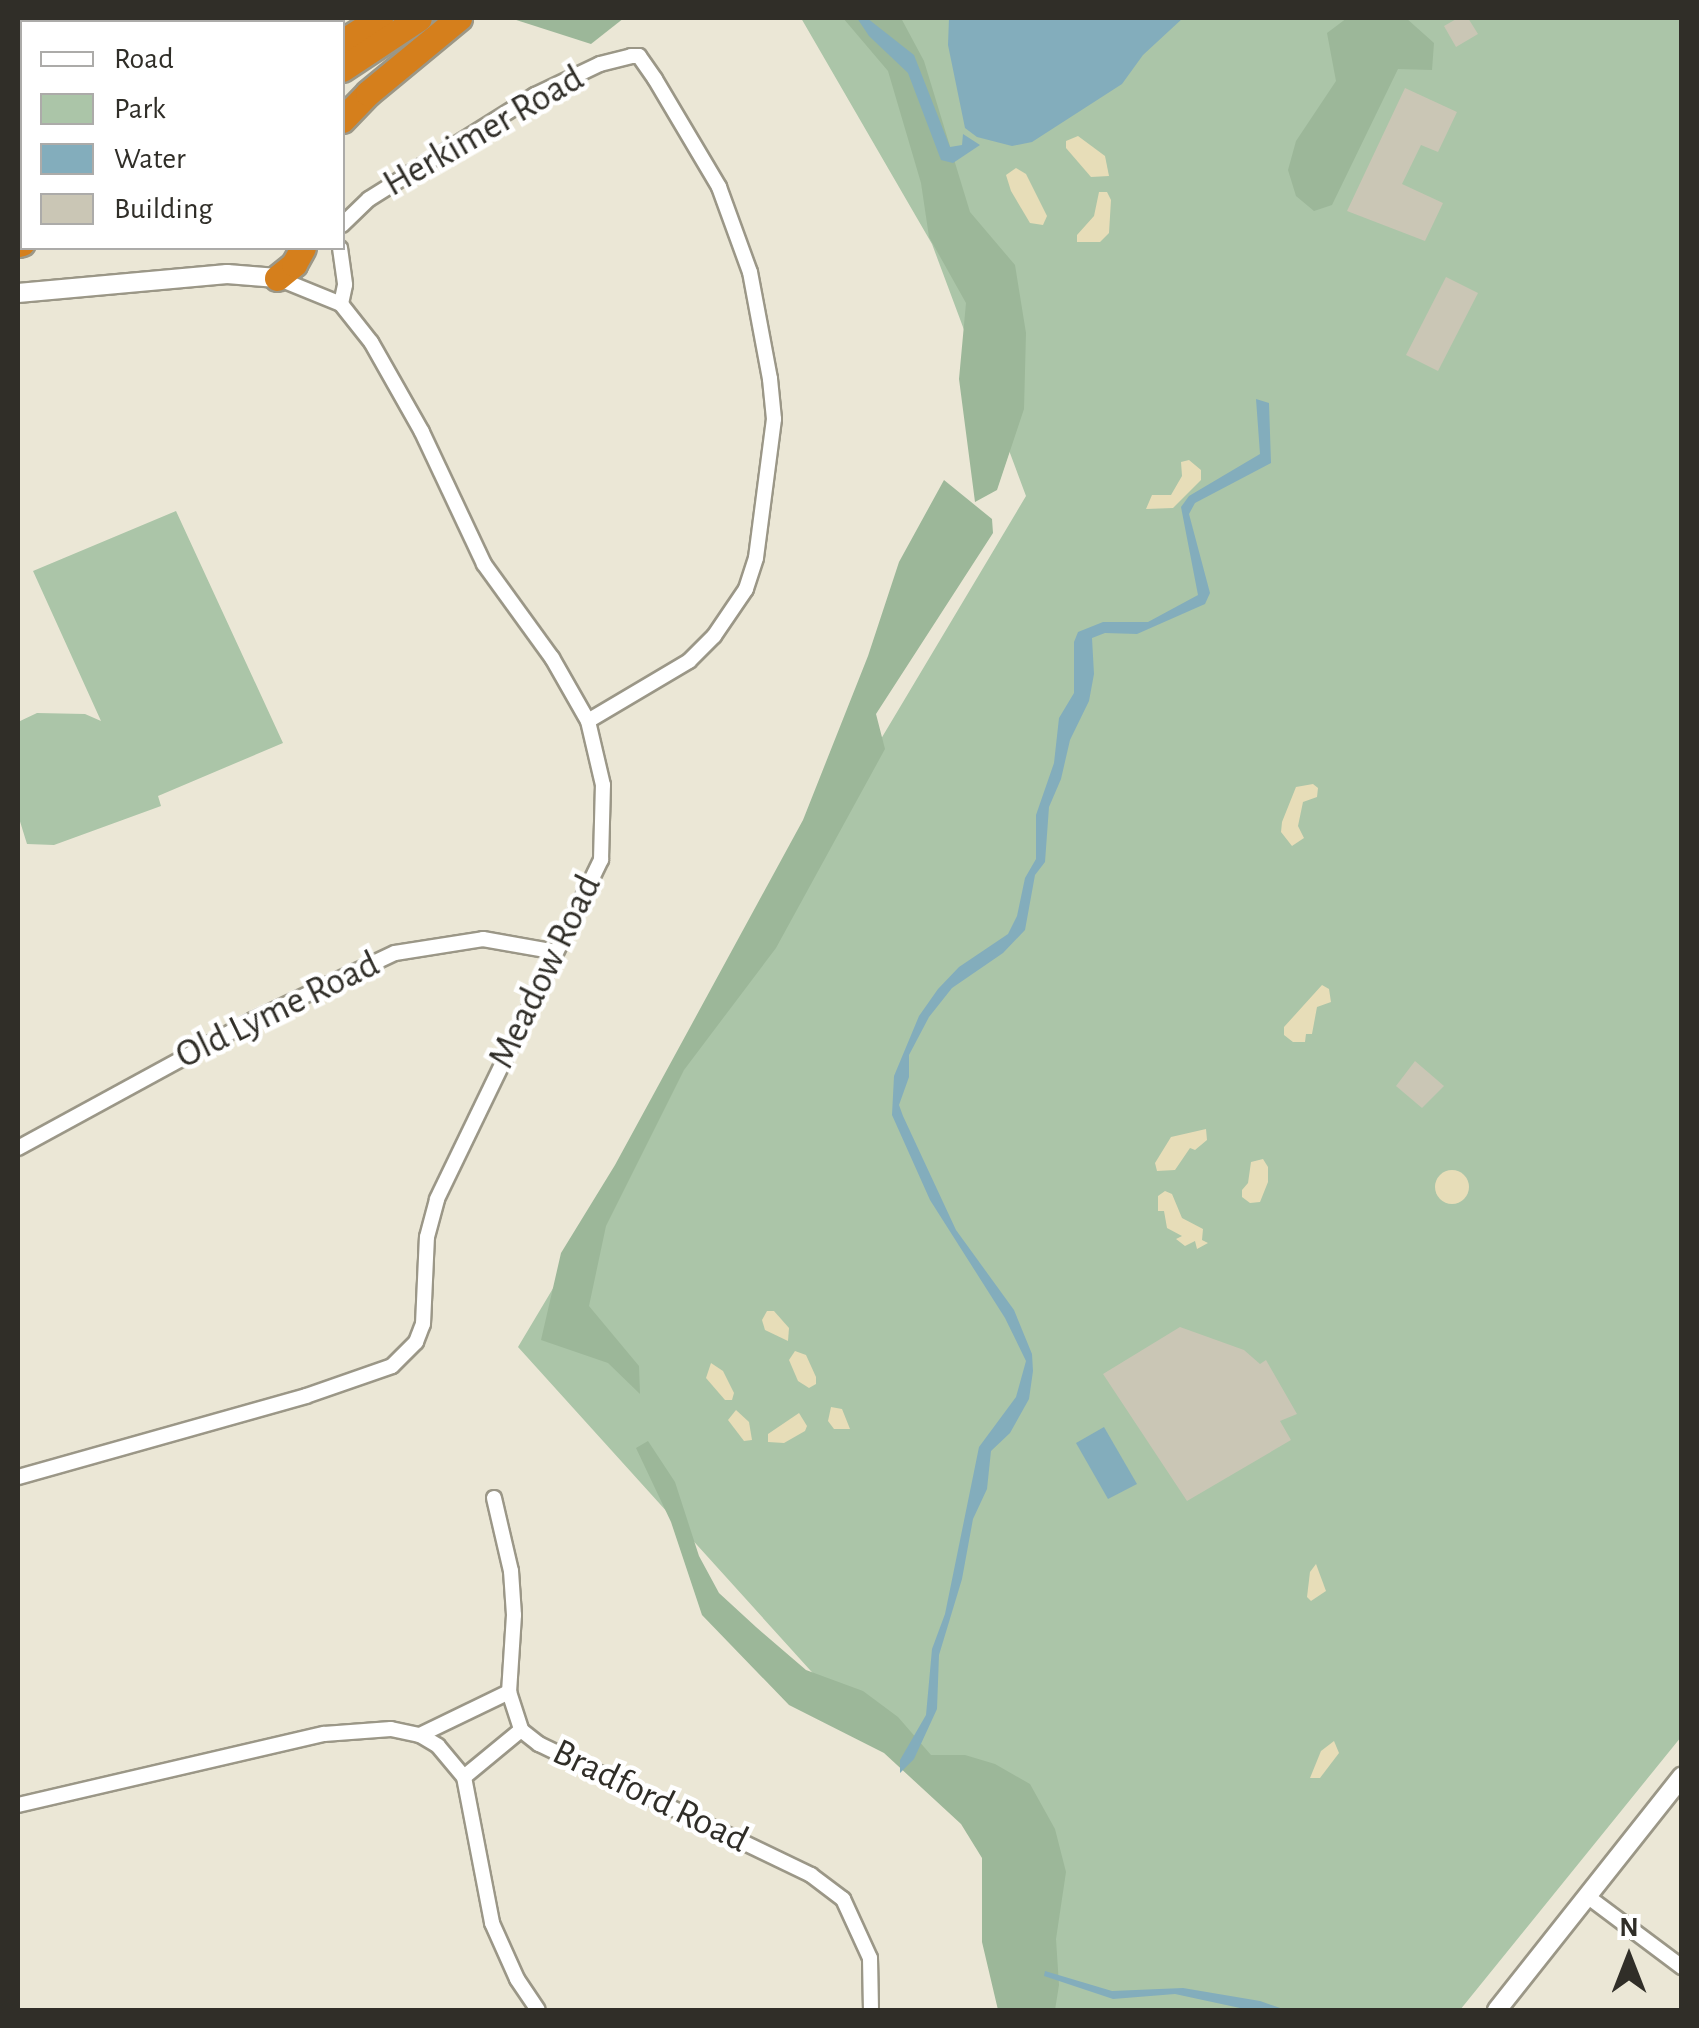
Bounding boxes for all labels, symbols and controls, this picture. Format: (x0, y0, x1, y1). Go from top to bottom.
legend (20, 20, 345, 250)
text: Road (114, 44, 174, 74)
street label: Herkimer Road (376, 56, 592, 208)
text: Park (114, 94, 166, 124)
text: Water (114, 144, 186, 174)
text: Building (114, 194, 213, 224)
street label: Meadow Road (480, 868, 612, 1076)
street label: Old Lyme Road (169, 942, 387, 1080)
street label: Bradford Road (545, 1730, 755, 1864)
north arrow (1579, 1908, 1679, 2008)
text: N (1619, 1914, 1639, 1942)

